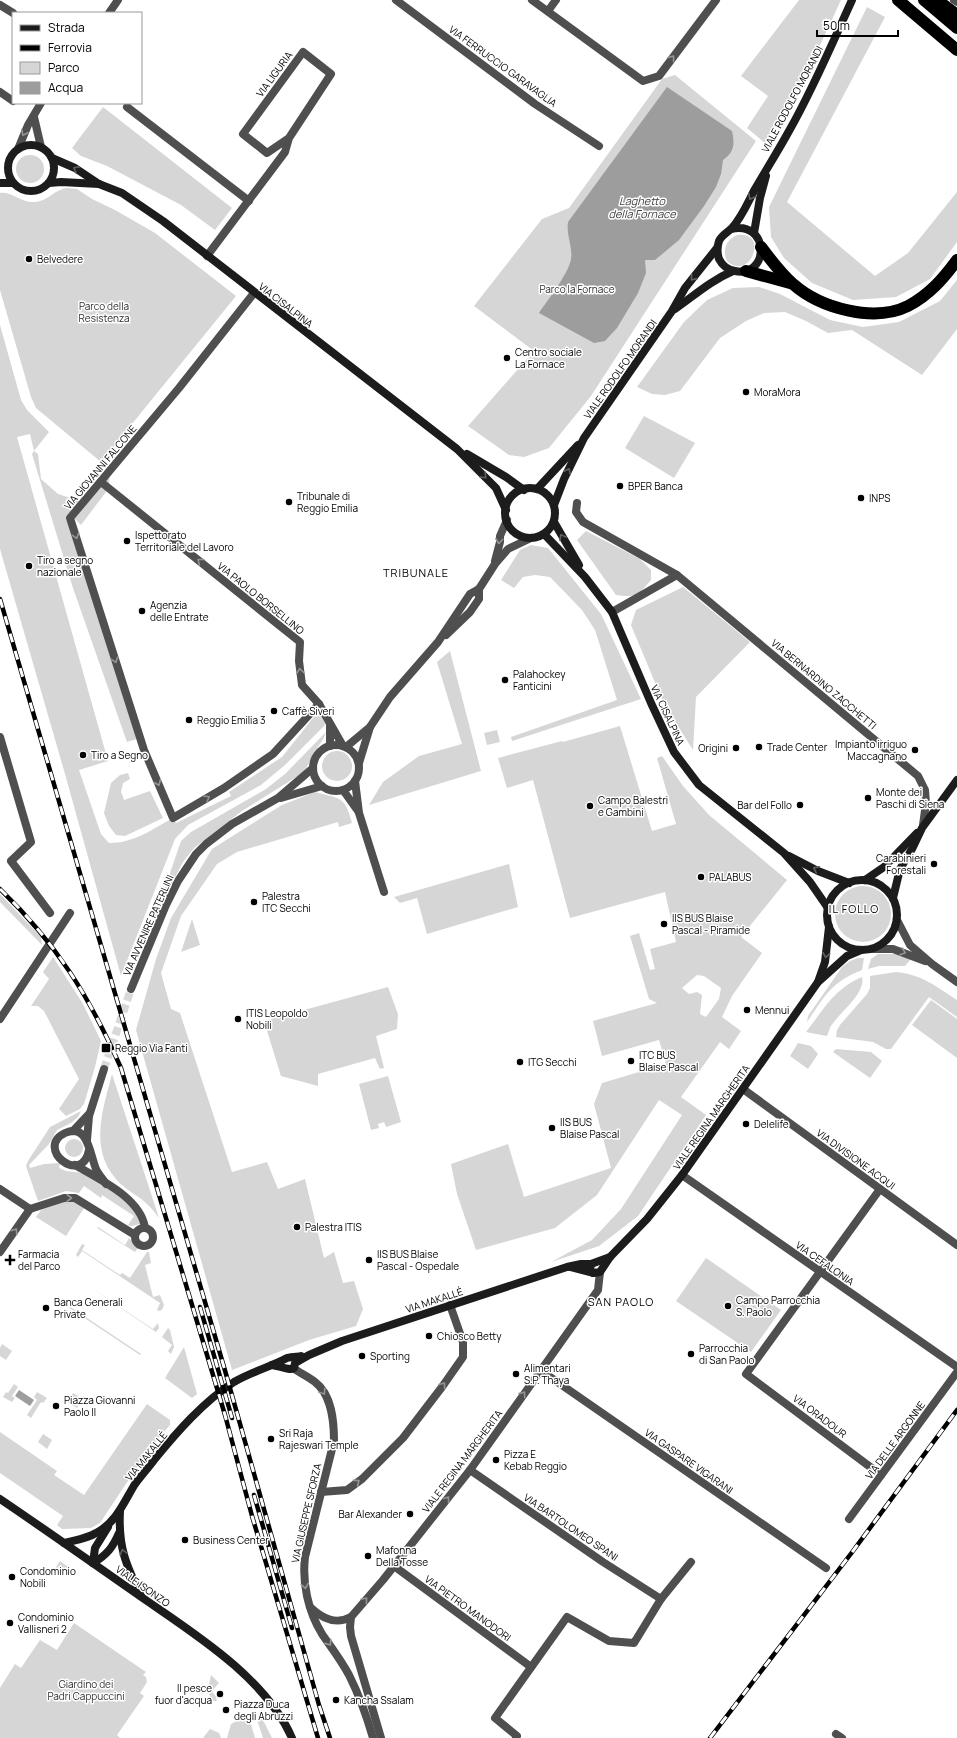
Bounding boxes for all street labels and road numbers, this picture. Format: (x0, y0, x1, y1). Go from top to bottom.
street label: VIA FERRUCCIO GARAVAGLIA (446, 22, 560, 110)
street label: VIALE RODOLFO MORANDI (758, 43, 826, 155)
street label: VIA LIGURIA (253, 48, 296, 100)
street label: VIA CISALPINA (256, 279, 317, 331)
street label: VIALE RODOLFO MORANDI (580, 316, 660, 422)
street label: VIA GIOVANNI FALCONE (61, 422, 140, 512)
street label: VIA PAOLO BORSELLINO (215, 559, 307, 637)
street label: VIA BERNARDINO ZACCHETTI (768, 636, 880, 732)
street label: VIA CISALPINA (648, 682, 688, 748)
street label: VIA AVVENIRE PATERLINI (119, 872, 177, 978)
street label: VIALE REGINA MARGHERITA (669, 1061, 753, 1172)
street label: VIA DIVISIONE ACQUI (814, 1126, 898, 1192)
street label: VIA CEFALONIA (793, 1238, 858, 1289)
street label: VIA MAKALLÉ (403, 1284, 465, 1316)
street label: VIA ORADOUR (790, 1391, 850, 1441)
street label: VIA DELLE ARGONNE (862, 1398, 928, 1482)
street label: VIALE REGINA MARGHERITA (419, 1406, 506, 1515)
street label: VIA GASPARE VIGARANI (642, 1425, 736, 1497)
street label: VIA MAKALLÉ (122, 1428, 170, 1484)
street label: VIA GIUSEPPE SFORZA (288, 1461, 324, 1564)
street label: VIA BARTOLOMEO SPANI (521, 1490, 621, 1564)
street label: VIALE ISONZO (113, 1562, 173, 1610)
street label: VIA PIETRO MANODORI (422, 1572, 514, 1644)

